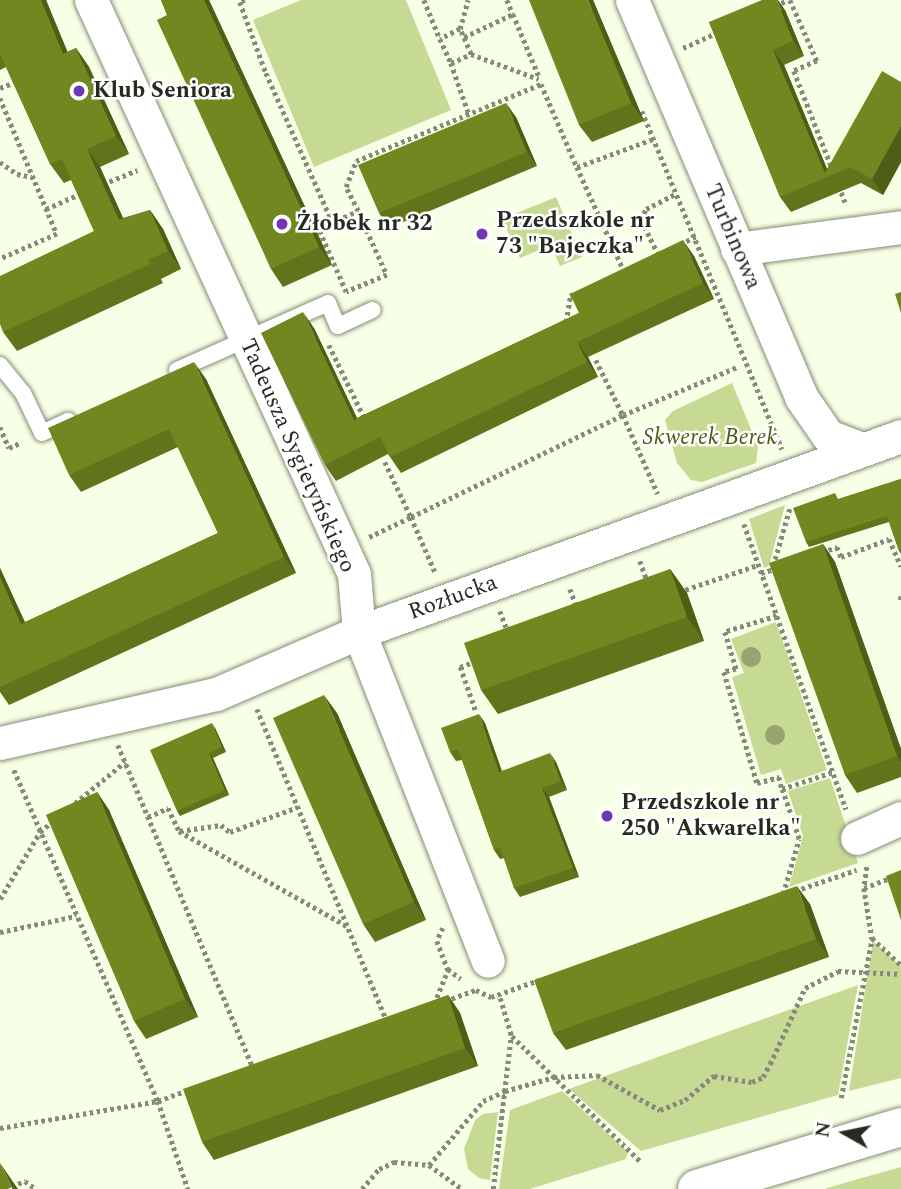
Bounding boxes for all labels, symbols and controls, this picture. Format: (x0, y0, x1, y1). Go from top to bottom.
place label: Klub Seniora (93, 77, 232, 105)
marker: Klub Seniora (71, 83, 87, 99)
street label: Turbinowa (697, 180, 767, 294)
place label: Przedszkole nr 73 "Bajeczka" (496, 207, 654, 261)
place label: Żłobek nr 32 (296, 210, 432, 238)
marker: Żłobek nr 32 (274, 216, 290, 232)
marker: Przedszkole nr 73 "Bajeczka" (474, 226, 490, 242)
street label: Tadeusza Sygietyńskiego (233, 335, 361, 577)
park label: Skwerek Berek (643, 424, 777, 452)
street label: Rozłucka (405, 569, 501, 627)
place label: Przedszkole nr 250 "Akwarelka" (621, 789, 801, 843)
marker: Przedszkole nr 250 "Akwarelka" (599, 808, 615, 824)
north arrow (810, 1098, 880, 1168)
text: N (808, 1120, 839, 1140)

